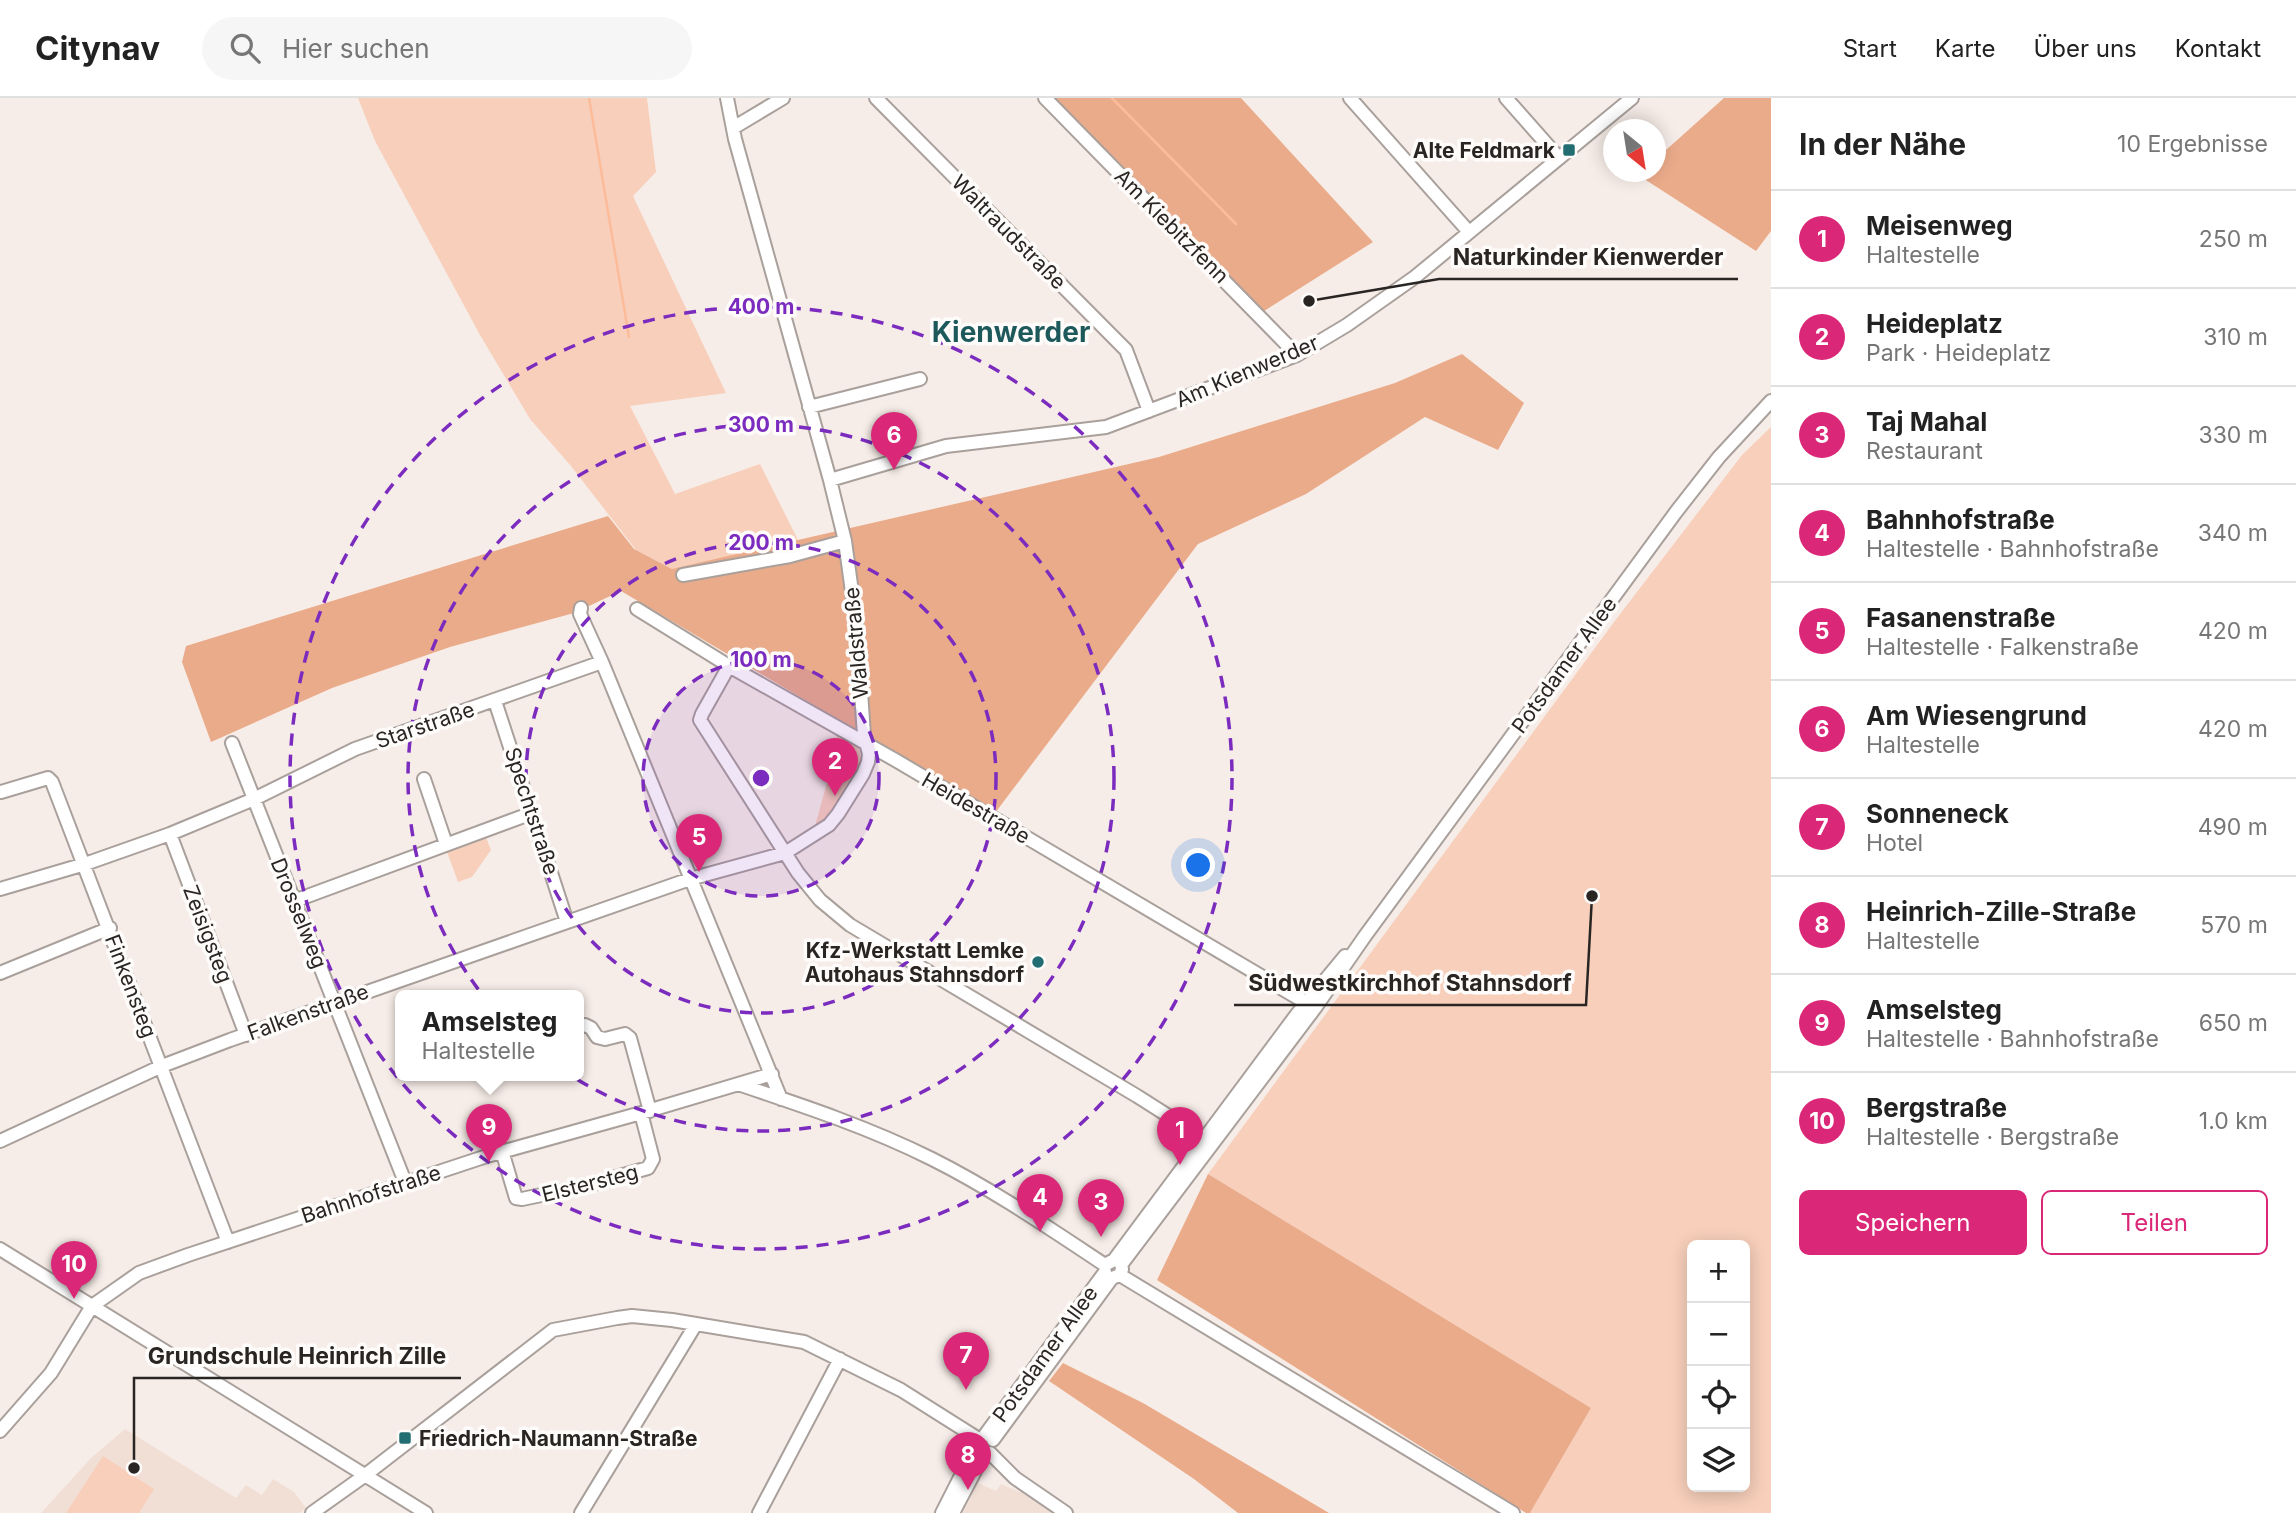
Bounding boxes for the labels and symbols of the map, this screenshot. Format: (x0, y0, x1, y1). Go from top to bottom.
north arrow (1603, 119, 1666, 182)
place label: Alte Feldmark (1413, 138, 1556, 163)
marker: Alte Feldmark (1561, 142, 1577, 158)
street label: Am Kiebitzfenn (1110, 164, 1234, 288)
street label: Waltraudstraße (947, 170, 1071, 294)
callout: Naturkinder Kienwerder (1439, 235, 1738, 279)
text: Naturkinder Kienwerder (1453, 243, 1723, 271)
text: 400 m (728, 294, 794, 319)
district label: Kienwerder (932, 315, 1090, 349)
street label: Am Kienwerder (1172, 330, 1322, 412)
text: 300 m (728, 412, 794, 437)
pin: 6 (871, 412, 917, 470)
text: 200 m (728, 530, 794, 555)
street label: Waldstraße (839, 586, 873, 700)
street label: Potsdamer Allee (1506, 592, 1622, 738)
text: 100 m (730, 647, 792, 672)
street label: Starstraße (372, 696, 478, 754)
pin: 2 (812, 738, 858, 796)
street label: Spechtstraße (500, 744, 564, 878)
centre of rings (749, 766, 773, 790)
street label: Heidestraße (917, 767, 1035, 849)
pin: 5 (676, 814, 722, 872)
your location (1181, 848, 1215, 882)
street label: Drosselweg (266, 854, 332, 972)
street label: Zeisigsteg (178, 882, 238, 986)
street label: Finkensteg (100, 931, 162, 1041)
place label: Kfz-Werkstatt Lemke Autohaus Stahnsdorf (805, 938, 1025, 987)
marker: Kfz-Werkstatt Lemke Autohaus Stahnsdorf (1030, 954, 1046, 970)
callout: Südwestkirchhof Stahnsdorf (1234, 961, 1586, 1005)
text: Südwestkirchhof Stahnsdorf (1248, 969, 1572, 997)
street label: Falkenstraße (244, 978, 372, 1046)
pin: 9 (466, 1104, 512, 1162)
pin: 1 (1157, 1107, 1203, 1165)
street label: Elstersteg (539, 1159, 641, 1207)
street label: Bahnhofstraße (298, 1160, 444, 1228)
pin: 4 (1017, 1174, 1063, 1232)
pin: 3 (1078, 1179, 1124, 1237)
pin: 10 (51, 1241, 97, 1299)
street label: Potsdamer Allee (987, 1281, 1103, 1427)
pin: 7 (943, 1332, 989, 1390)
callout: Grundschule Heinrich Zille (134, 1334, 461, 1378)
text: Grundschule Heinrich Zille (148, 1342, 446, 1370)
place label: Friedrich-Naumann-Straße (419, 1426, 698, 1451)
marker: Friedrich-Naumann-Straße (397, 1430, 413, 1446)
pin: 8 (945, 1432, 991, 1490)

